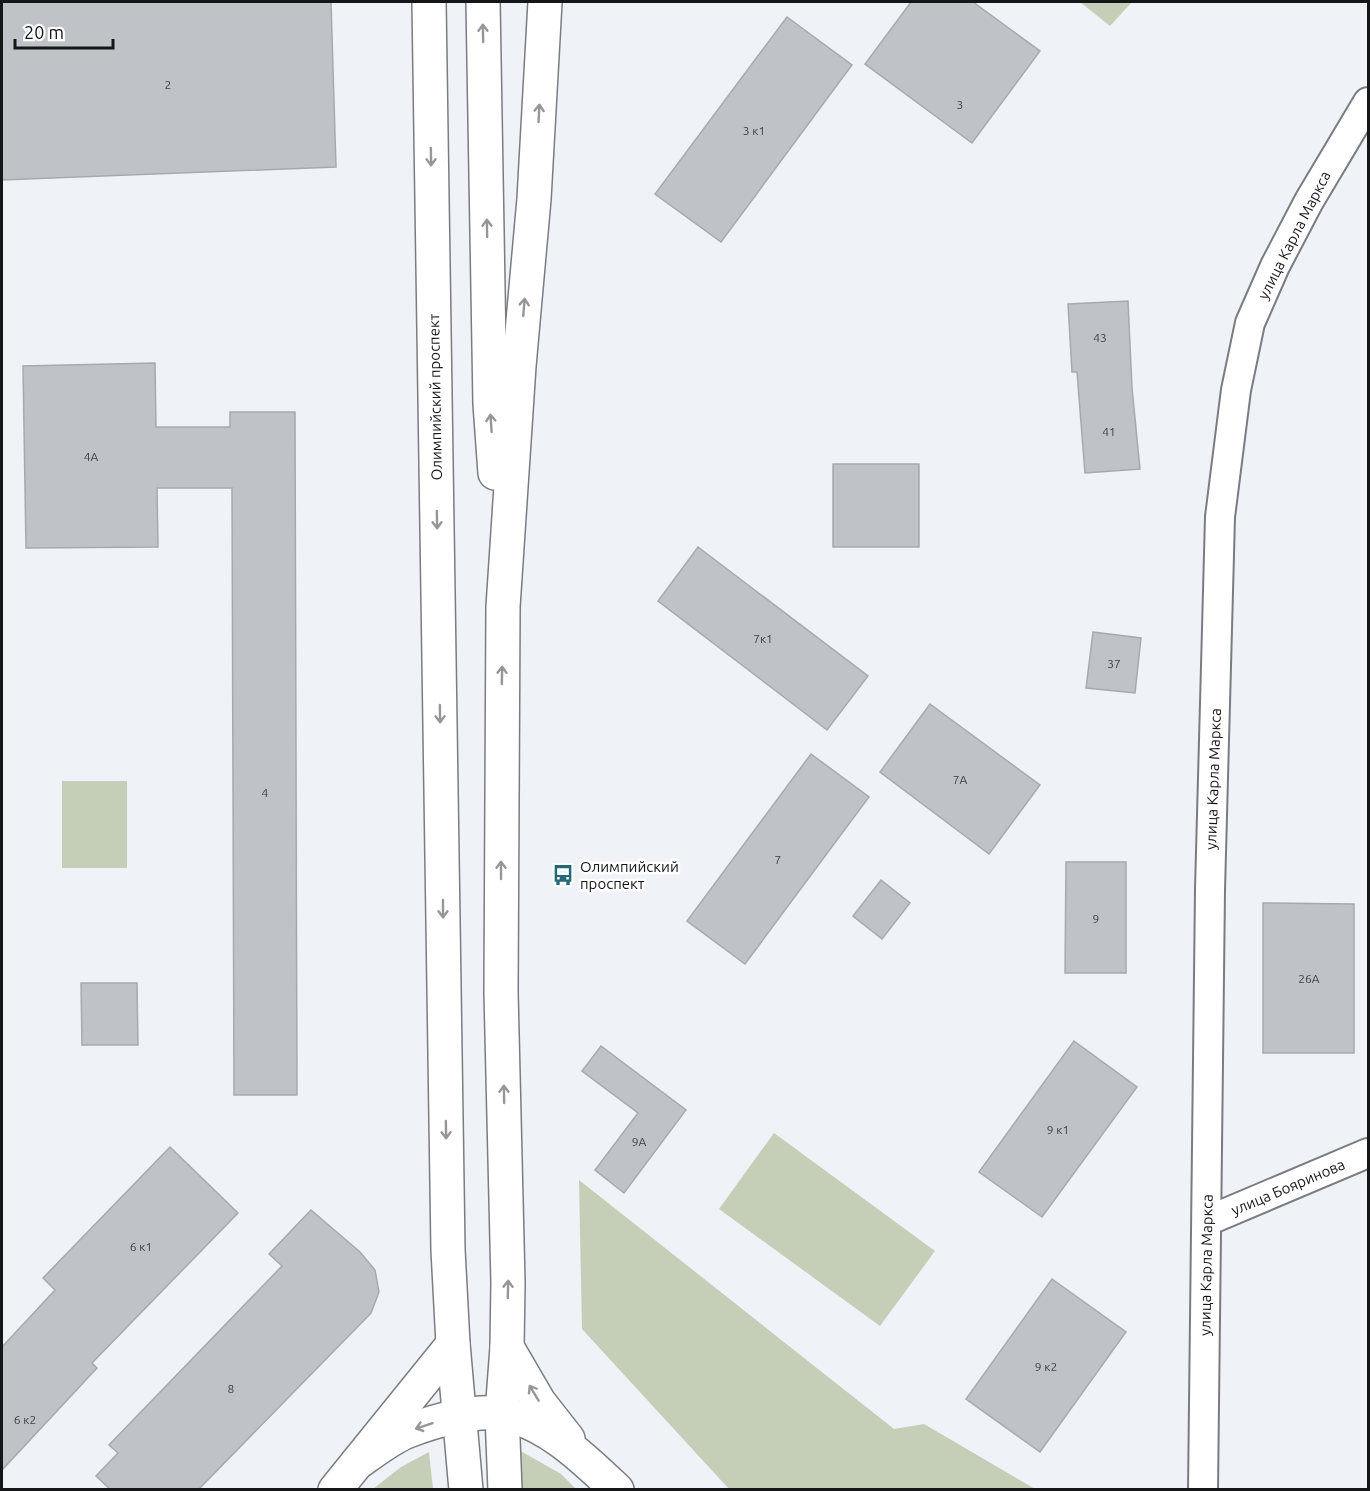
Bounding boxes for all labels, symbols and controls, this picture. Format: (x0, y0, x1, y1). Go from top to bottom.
scale bar (15, 12, 112, 50)
text: 20 m (24, 22, 64, 42)
one-way arrow (478, 23, 489, 43)
house number: 2 (165, 78, 171, 91)
house number: 3 (957, 98, 963, 111)
one-way arrow (534, 103, 545, 123)
house number: 3 к1 (743, 124, 765, 137)
one-way arrow (426, 146, 437, 166)
street label: улица Карла Маркса (1254, 168, 1334, 302)
one-way arrow (481, 218, 493, 238)
one-way arrow (519, 298, 530, 318)
street label: Олимпийский проспект (425, 313, 445, 480)
house number: 43 (1093, 331, 1107, 344)
one-way arrow (486, 413, 497, 433)
house number: 41 (1102, 425, 1116, 438)
house number: 4А (84, 450, 98, 463)
one-way arrow (432, 509, 443, 529)
house number: 7к1 (753, 632, 773, 645)
house number: 37 (1107, 657, 1121, 670)
one-way arrow (496, 666, 508, 686)
one-way arrow (435, 704, 446, 724)
street label: улица Карла Маркса (1202, 708, 1224, 850)
house number: 7А (953, 773, 967, 786)
house number: 4 (262, 786, 269, 799)
house number: 7 (775, 853, 781, 866)
place label: Олимпийский проспект (580, 858, 679, 892)
one-way arrow (495, 861, 507, 881)
bus stop icon: Олимпийский проспект (551, 863, 575, 887)
one-way arrow (437, 899, 449, 919)
house number: 9 (1093, 912, 1099, 925)
house number: 26А (1298, 972, 1320, 985)
one-way arrow (498, 1084, 509, 1104)
one-way arrow (440, 1119, 452, 1139)
house number: 9 к1 (1047, 1123, 1069, 1136)
house number: 9А (632, 1135, 646, 1148)
street label: улица Бояринова (1229, 1155, 1347, 1219)
street label: улица Карла Маркса (1196, 1194, 1216, 1336)
house number: 6 к1 (130, 1240, 152, 1253)
one-way arrow (502, 1279, 514, 1299)
house number: 9 к2 (1035, 1360, 1057, 1373)
house number: 8 (228, 1382, 235, 1395)
one-way arrow (528, 1385, 540, 1402)
house number: 6 к2 (14, 1413, 36, 1426)
one-way arrow (415, 1421, 434, 1432)

